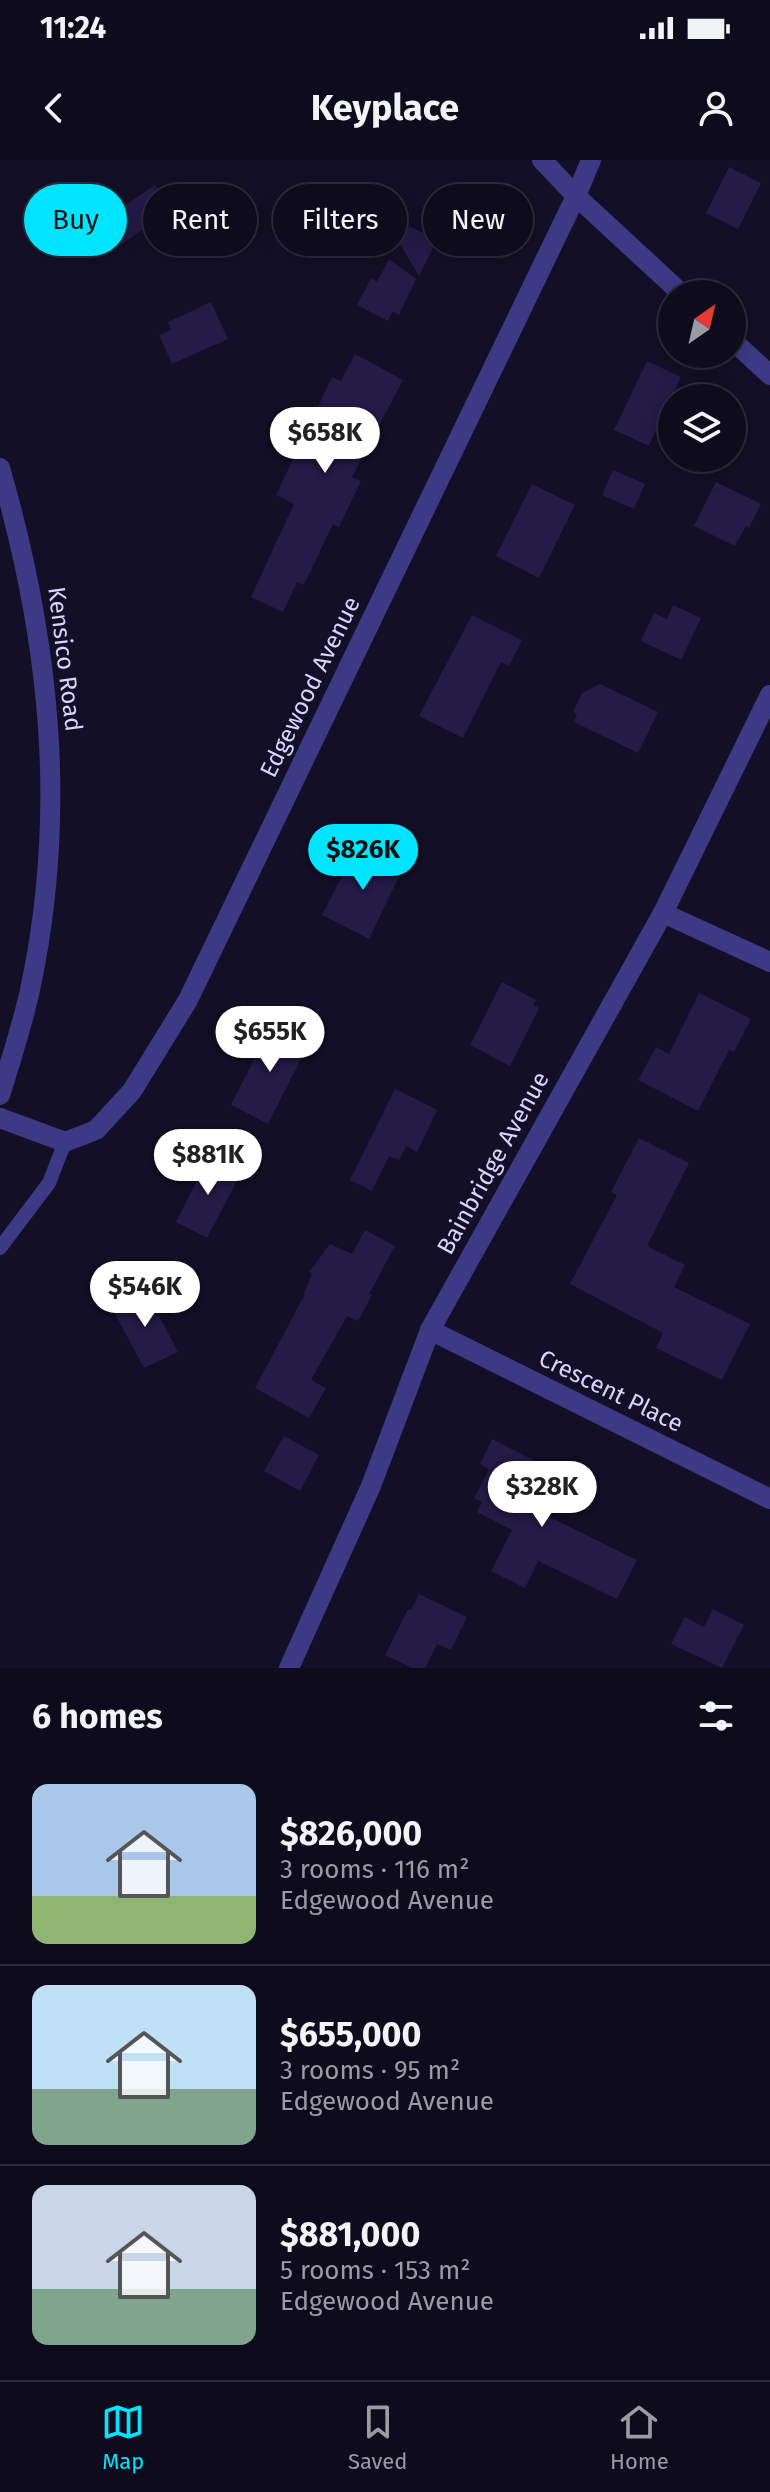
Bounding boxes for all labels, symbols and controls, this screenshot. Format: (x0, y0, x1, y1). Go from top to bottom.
text: 11:24 (40, 10, 106, 46)
icon: back (32, 86, 76, 130)
text: Keyplace (311, 86, 459, 130)
icon: person (694, 86, 738, 130)
chip: Buy (24, 184, 127, 256)
chip: Rent (143, 184, 257, 256)
chip: Filters (273, 184, 407, 256)
chip: New (423, 184, 533, 256)
north arrow (658, 280, 746, 368)
map controls (658, 280, 746, 472)
button: layers (658, 384, 746, 472)
pin: $658K (269, 407, 381, 475)
text: $658K (288, 417, 362, 448)
street label: Kensico Road (42, 585, 88, 733)
street label: Edgewood Avenue (254, 592, 366, 782)
pin: $826K (307, 824, 419, 892)
text: $826K (326, 834, 400, 865)
pin: $655K (214, 1006, 326, 1074)
text: $655K (233, 1016, 307, 1047)
street label: Bainbridge Avenue (431, 1067, 555, 1259)
pin: $881K (152, 1129, 264, 1197)
text: $881K (172, 1139, 244, 1170)
pin: $546K (89, 1261, 201, 1329)
text: $546K (108, 1271, 182, 1302)
street label: Crescent Place (534, 1344, 688, 1438)
pin: $328K (486, 1461, 598, 1529)
text: $328K (506, 1471, 578, 1502)
icon: filters (694, 1694, 738, 1738)
text: 6 homes (32, 1696, 163, 1737)
text: $826,000 (280, 1813, 422, 1854)
icon: home (96, 1816, 192, 1912)
text: 3 rooms · 116 m² (280, 1854, 469, 1885)
text: Edgewood Avenue (280, 1885, 494, 1916)
text: $655,000 (280, 2014, 421, 2055)
icon: home (96, 2017, 192, 2113)
text: 3 rooms · 95 m² (280, 2055, 460, 2086)
text: Edgewood Avenue (280, 2086, 494, 2117)
text: $881,000 (280, 2214, 420, 2255)
icon: home (96, 2217, 192, 2313)
text: 5 rooms · 153 m² (280, 2255, 471, 2286)
text: Edgewood Avenue (280, 2286, 494, 2317)
tab: Map (101, 2400, 145, 2475)
tab: Saved (348, 2400, 407, 2475)
tab: Home (610, 2400, 669, 2475)

